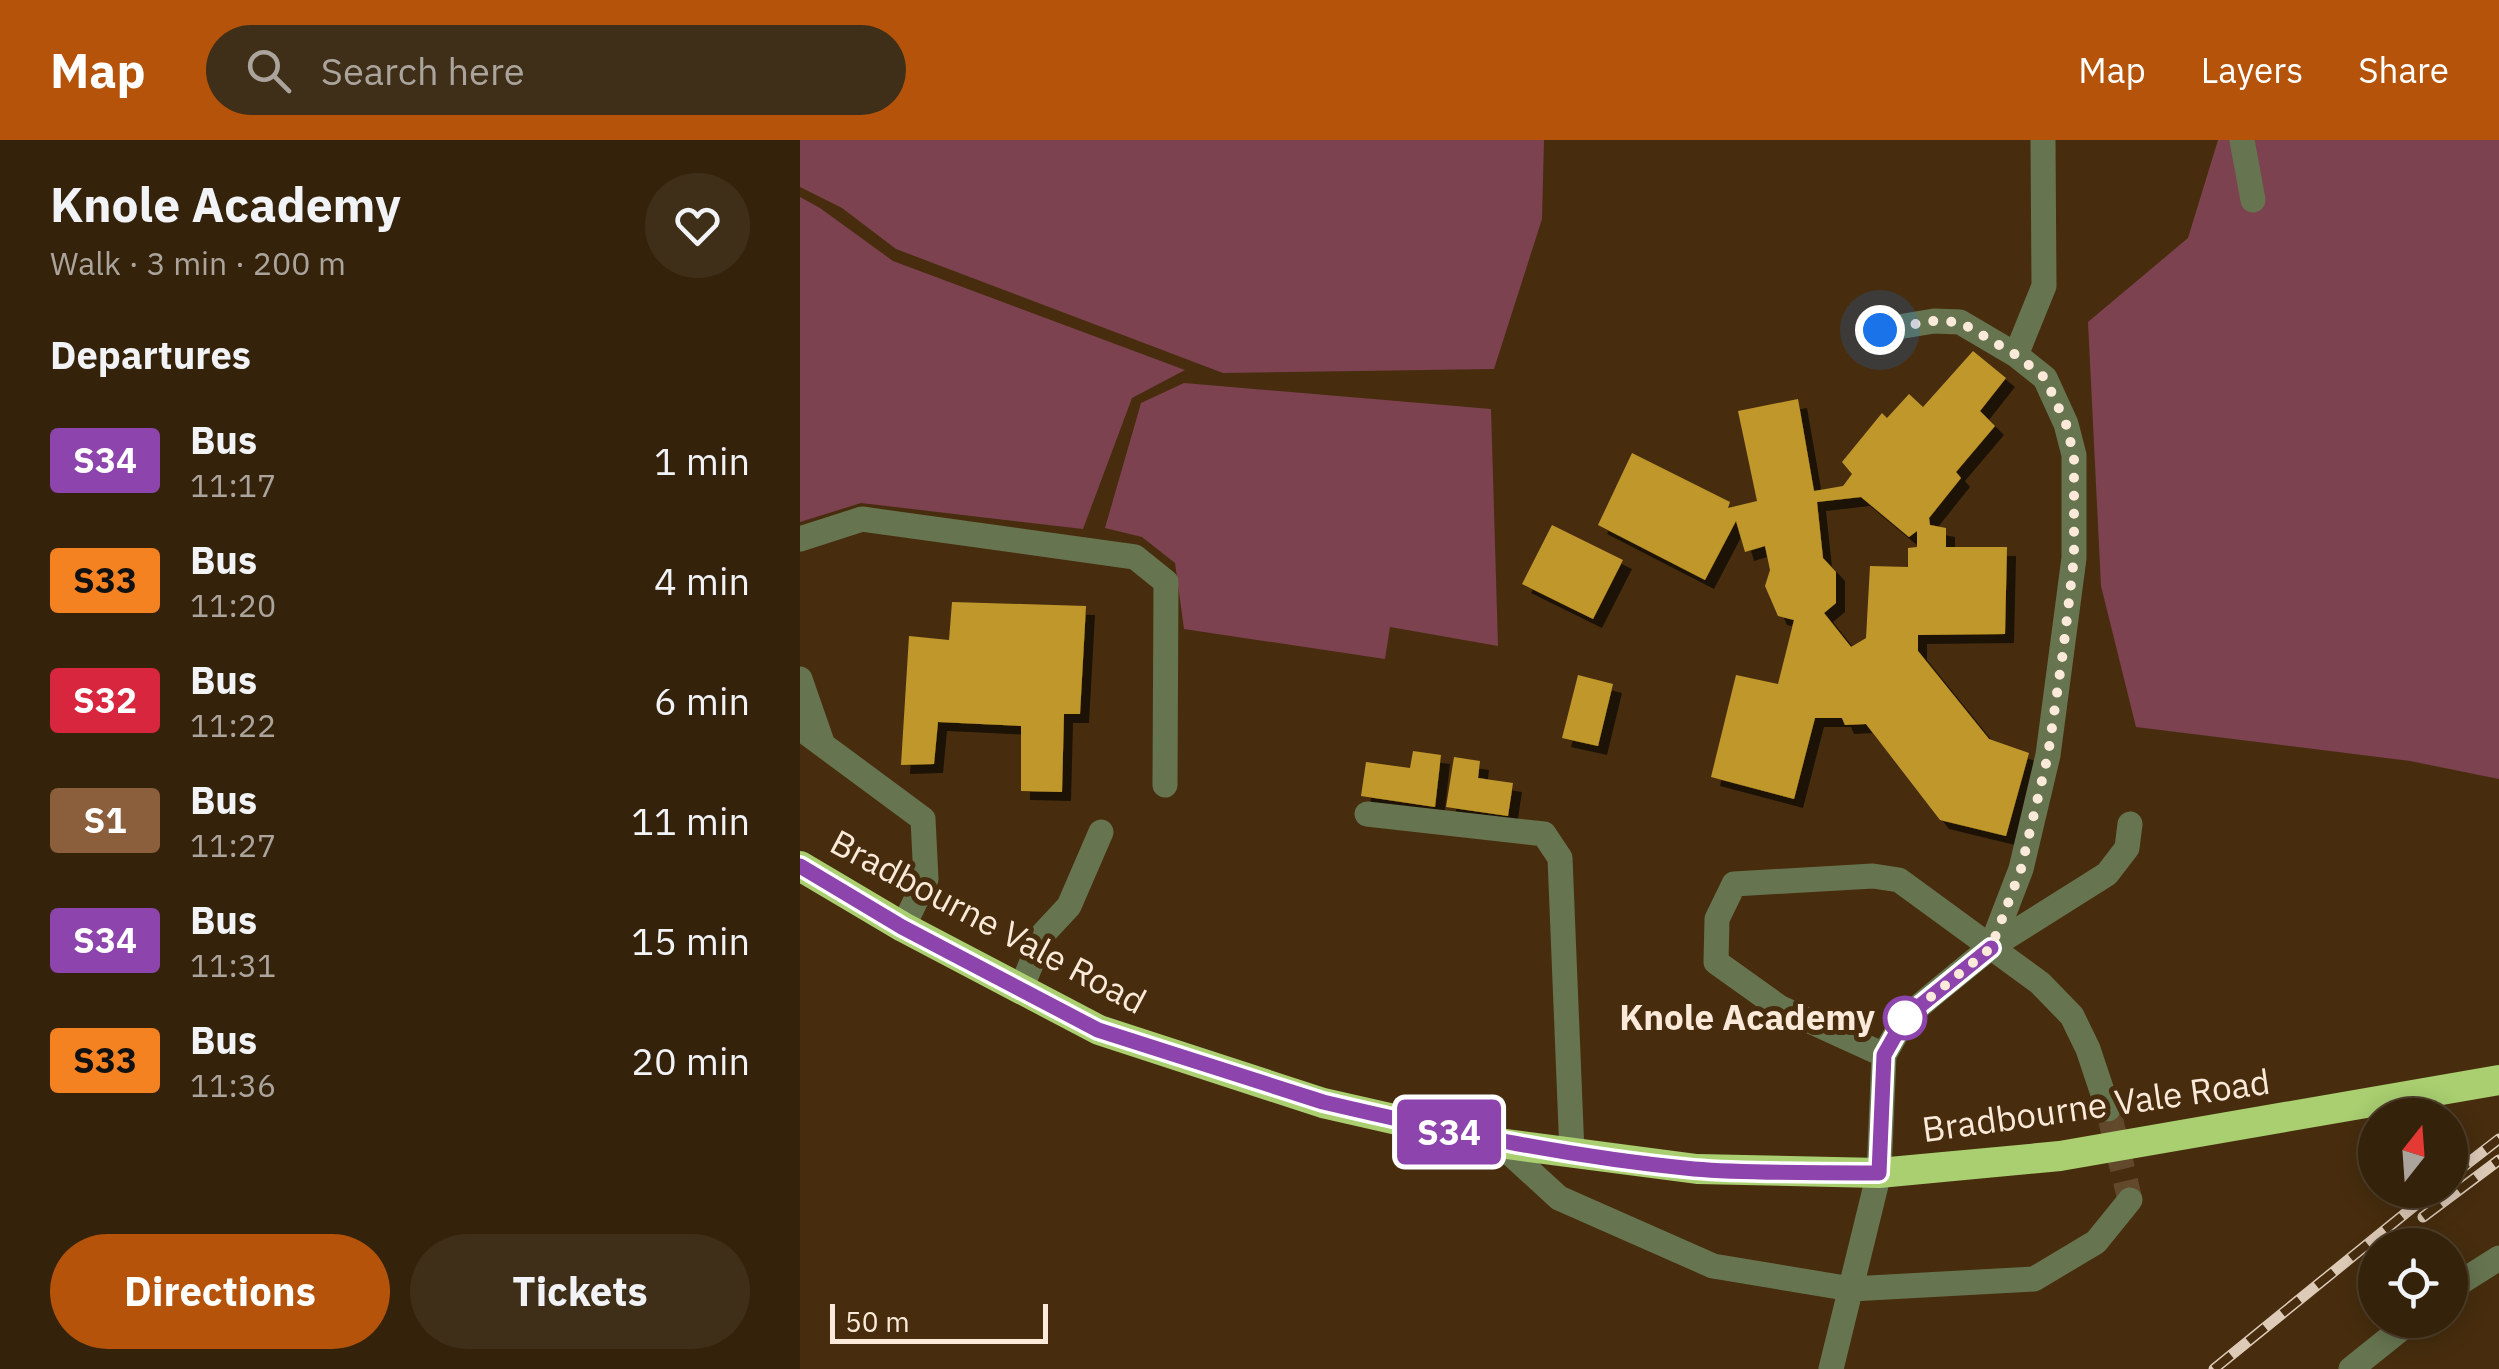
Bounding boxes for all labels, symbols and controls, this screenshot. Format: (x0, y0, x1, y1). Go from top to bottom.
search box (206, 25, 906, 115)
text: Map (50, 39, 146, 101)
icon: search (241, 43, 296, 98)
text: Search here (321, 46, 525, 95)
text: Map (2078, 47, 2146, 93)
text: Layers (2201, 47, 2303, 93)
text: Share (2358, 47, 2449, 93)
text: Knole Academy (50, 173, 401, 235)
button: heart (645, 173, 750, 278)
text: Walk · 3 min · 200 m (50, 242, 346, 284)
your location (1855, 305, 1905, 355)
text: Departures (50, 330, 251, 379)
text: Bus (190, 415, 257, 464)
text: 1 min (654, 436, 750, 485)
text: S34 (73, 437, 137, 483)
text: 11:17 (190, 464, 276, 506)
text: Bus (190, 535, 257, 584)
text: 4 min (654, 556, 750, 605)
text: S33 (73, 557, 137, 603)
text: 11:20 (190, 584, 276, 626)
text: Bus (190, 655, 257, 704)
text: 6 min (654, 676, 750, 725)
text: S32 (73, 677, 137, 723)
text: 11:22 (190, 704, 276, 746)
text: Bus (190, 775, 257, 824)
text: 11 min (631, 796, 750, 845)
text: S1 (84, 797, 126, 843)
street label: Bradbourne Vale Road (823, 818, 1154, 1024)
text: 11:27 (190, 824, 276, 866)
text: Bus (190, 895, 257, 944)
text: 15 min (631, 916, 750, 965)
text: S34 (73, 917, 137, 963)
text: 11:31 (190, 944, 276, 986)
place label: Knole Academy (1619, 994, 1875, 1040)
marker: Knole Academy (1884, 997, 1926, 1039)
text: Bus (190, 1015, 257, 1064)
text: 20 min (631, 1036, 750, 1085)
text: S33 (73, 1037, 137, 1083)
street label: Bradbourne Vale Road (1919, 1058, 2273, 1152)
text: 11:36 (190, 1064, 276, 1106)
north arrow (2358, 1098, 2468, 1208)
map controls (2358, 1098, 2468, 1338)
line badge: S34 (1392, 1100, 1506, 1164)
text: S34 (1417, 1109, 1481, 1155)
button: locate (2358, 1228, 2468, 1338)
button: Directions (50, 1234, 390, 1349)
button: Tickets (410, 1234, 750, 1349)
scale bar (830, 1299, 1048, 1344)
text: 50 m (845, 1303, 910, 1340)

